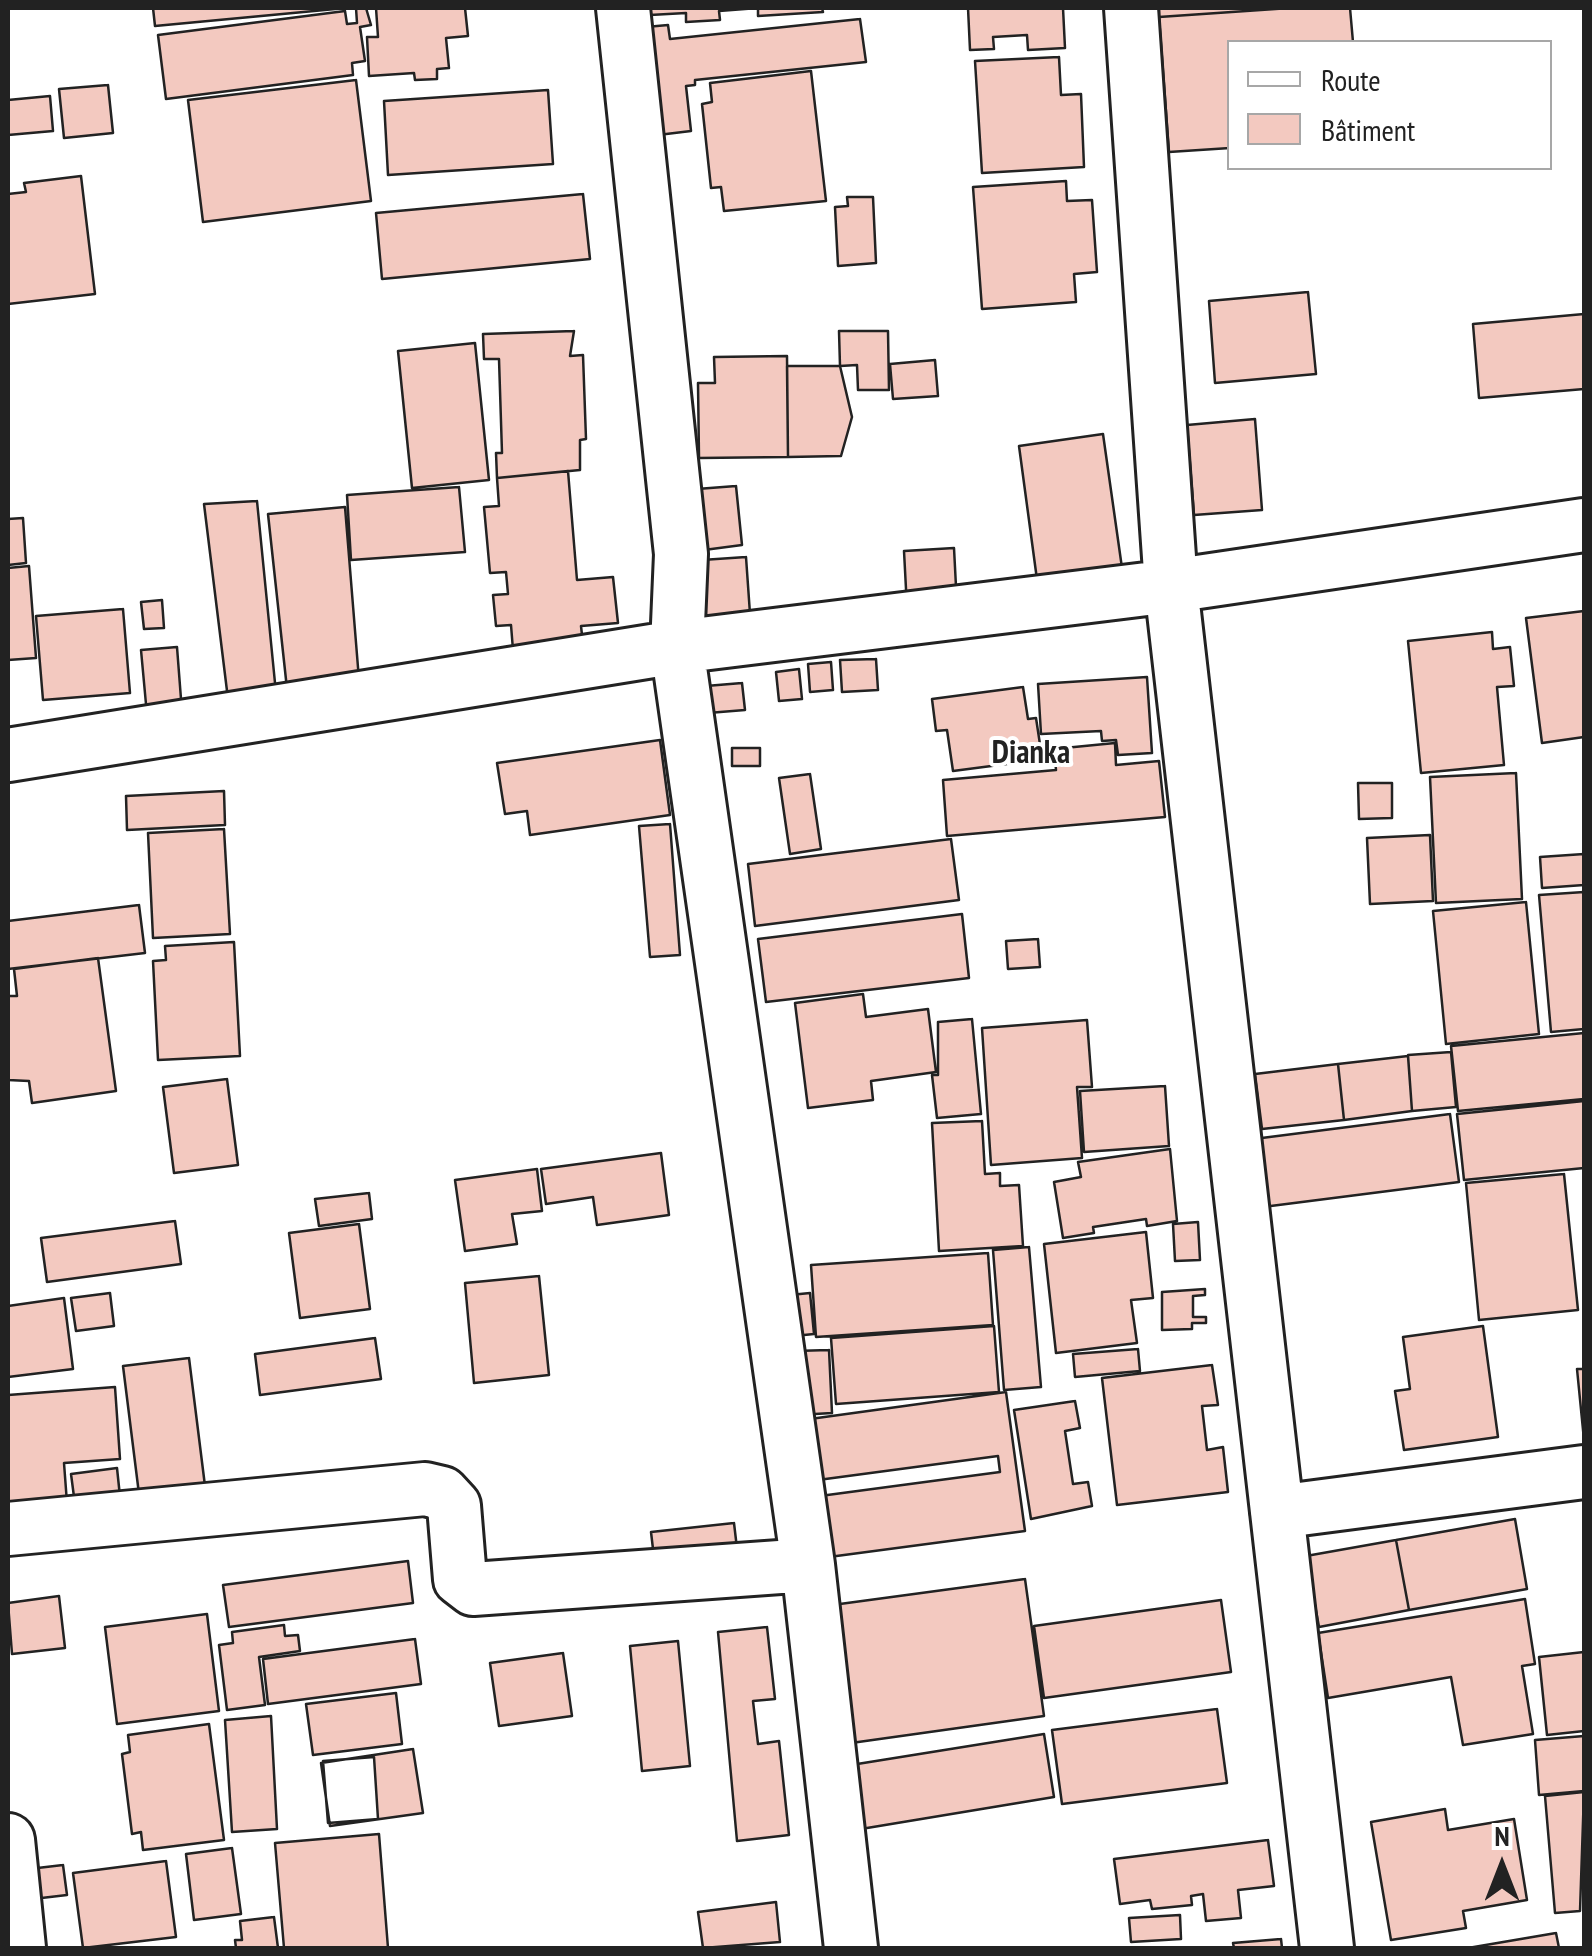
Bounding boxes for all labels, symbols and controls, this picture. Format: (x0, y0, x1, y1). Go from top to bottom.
legend (1227, 40, 1552, 170)
text: Route (1321, 60, 1381, 99)
text: Bâtiment (1321, 110, 1415, 149)
district label: Dianka (992, 735, 1070, 773)
north arrow (1452, 1816, 1552, 1916)
text: N (1494, 1817, 1510, 1854)

